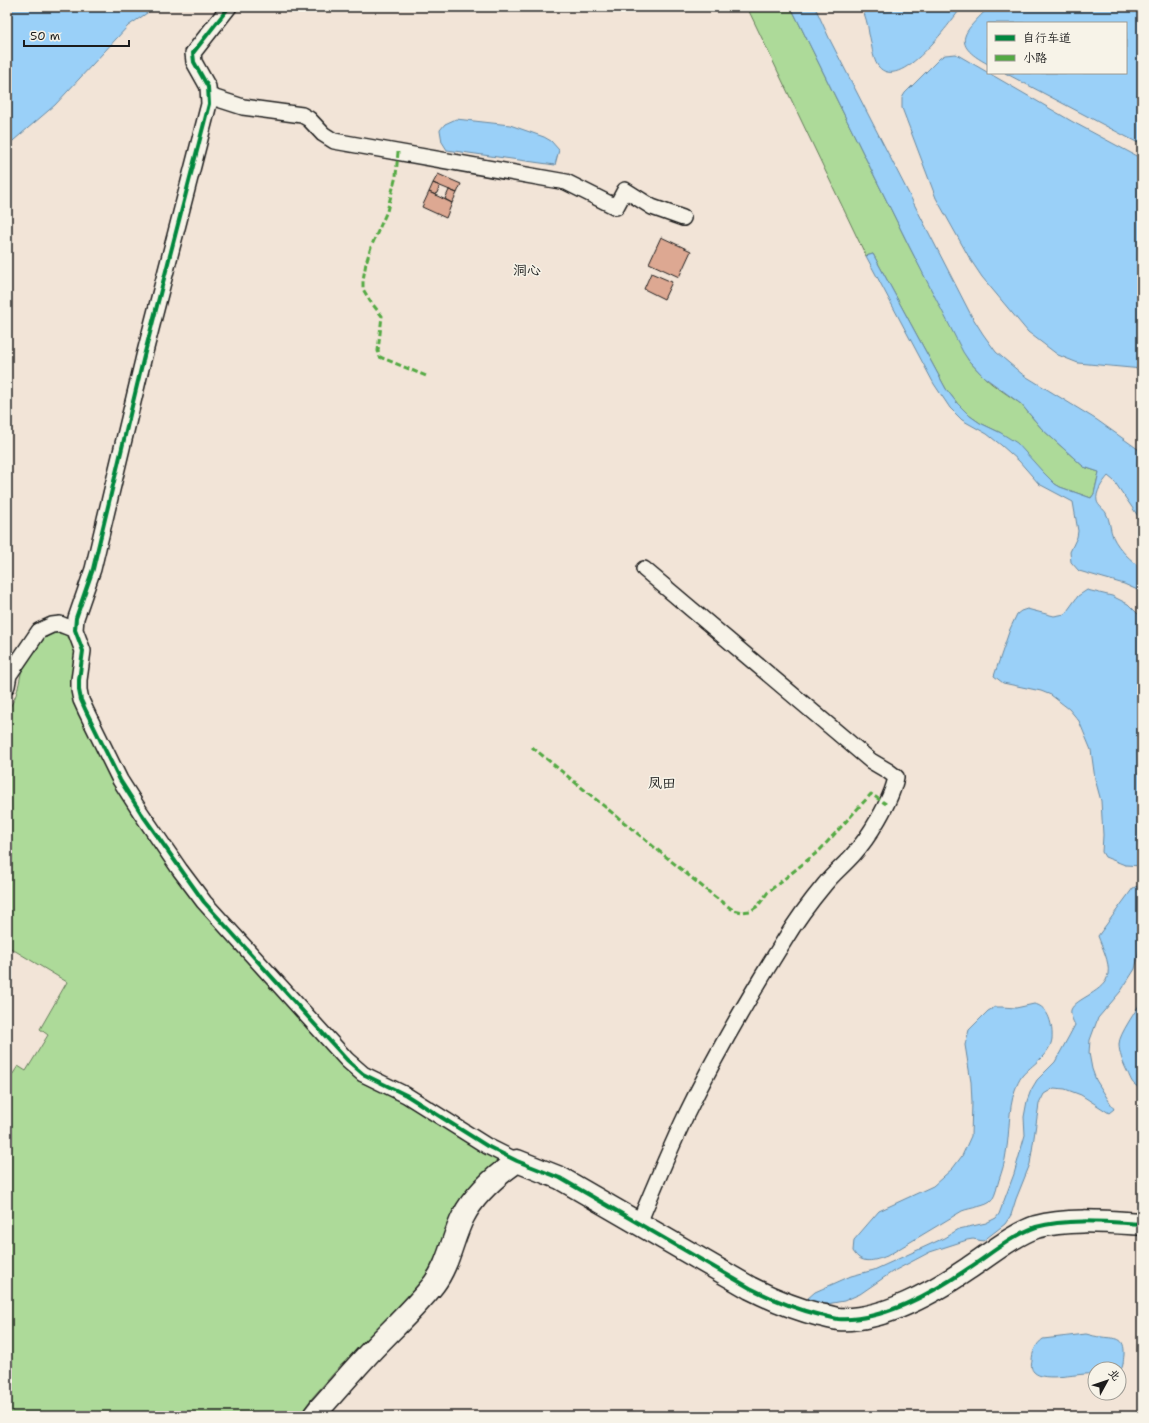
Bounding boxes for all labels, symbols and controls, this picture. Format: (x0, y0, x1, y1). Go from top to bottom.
scale bar (24, 22, 129, 48)
legend (987, 22, 1127, 74)
text: 50 m (30, 28, 60, 44)
text: 自行车道 (1023, 30, 1071, 46)
text: 小路 (1023, 50, 1047, 66)
district label: 洞心 (513, 261, 541, 279)
district label: 凤田 (648, 774, 676, 792)
north arrow (1087, 1361, 1127, 1401)
text: 北 (1105, 1366, 1124, 1384)

